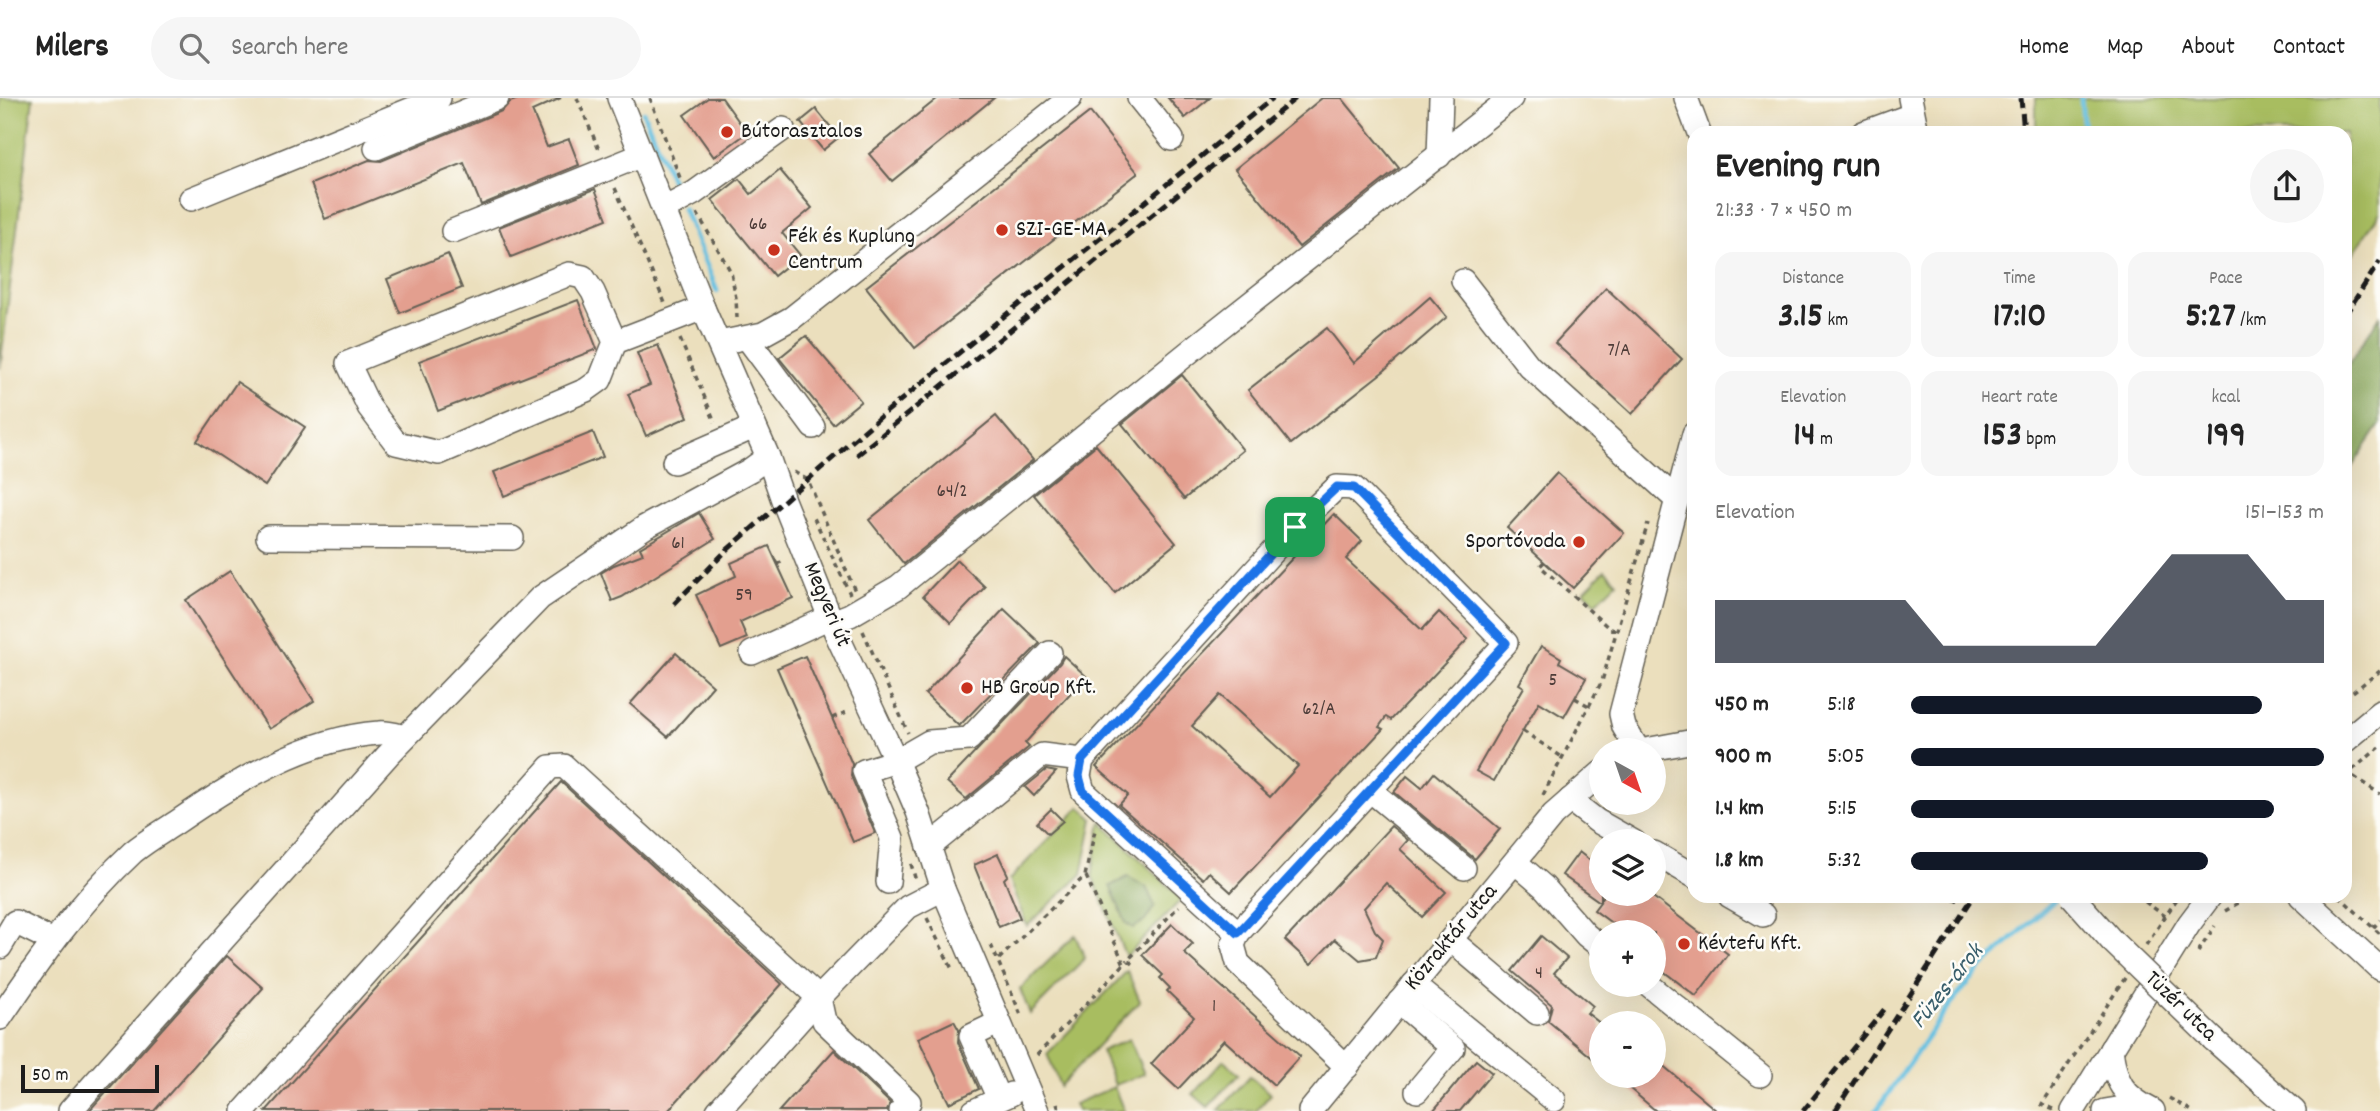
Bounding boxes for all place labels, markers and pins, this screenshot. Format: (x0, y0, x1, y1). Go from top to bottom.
place label: Bútorasztalos (741, 116, 863, 149)
marker: Bútorasztalos (719, 124, 735, 140)
place label: SZI-GE-MA (1016, 214, 1107, 247)
place label: Fék és Kuplung Centrum (788, 221, 915, 280)
marker: SZI-GE-MA (994, 222, 1010, 238)
marker: Fék és Kuplung Centrum (766, 242, 782, 258)
pin (1265, 497, 1325, 557)
place label: Sportóvoda (1465, 526, 1566, 559)
marker: Sportóvoda (1571, 534, 1587, 550)
place label: HB Group Kft. (981, 672, 1096, 705)
marker: HB Group Kft. (959, 680, 975, 696)
place label: Kévtefu Kft. (1698, 928, 1801, 961)
marker: Kévtefu Kft. (1676, 936, 1692, 952)

